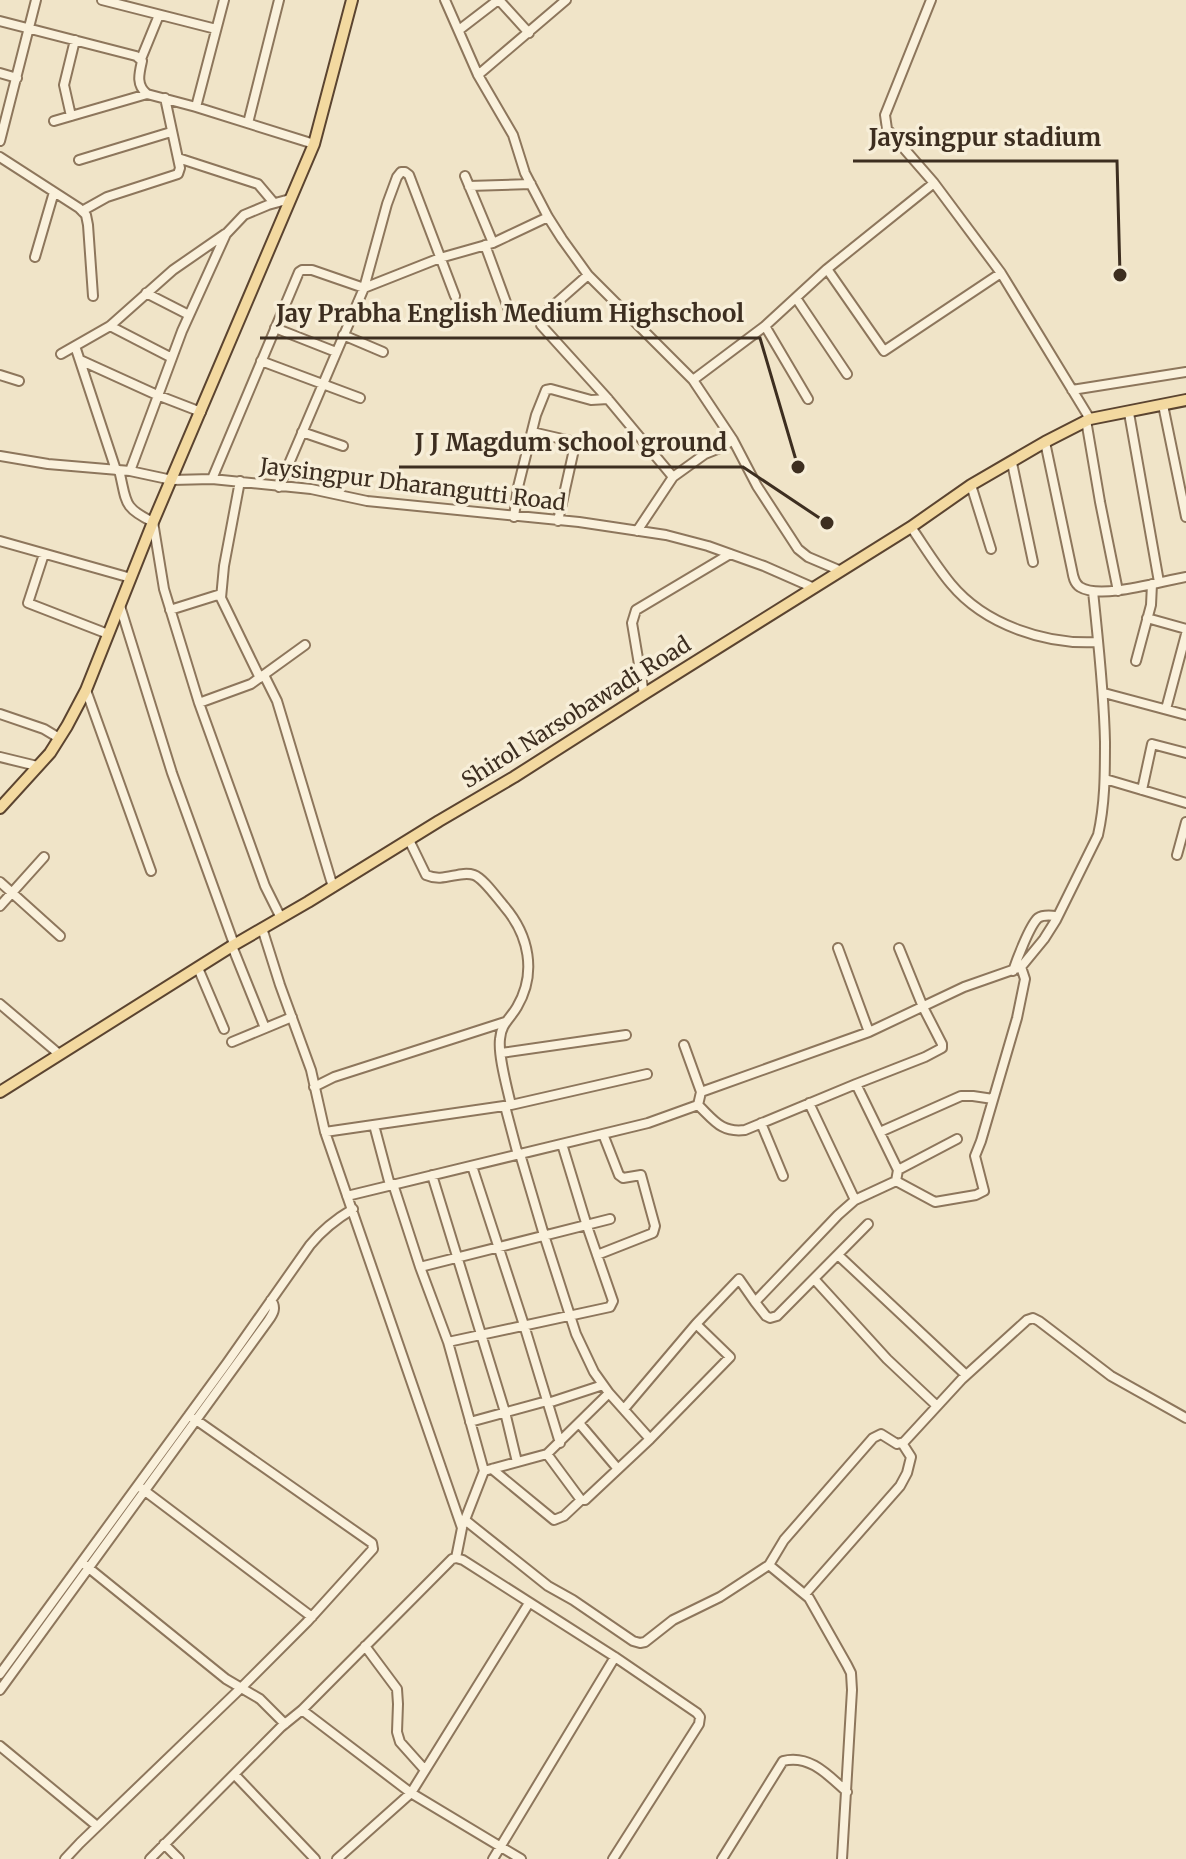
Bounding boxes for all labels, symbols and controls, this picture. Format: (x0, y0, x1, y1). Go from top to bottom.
callout: Jaysingpur stadium (853, 113, 1117, 161)
text: Jaysingpur stadium (868, 122, 1101, 153)
callout: Jay Prabha English Medium Highschool (260, 290, 760, 338)
text: Jay Prabha English Medium Highschool (275, 298, 744, 329)
callout: J J Magdum school ground (399, 419, 743, 467)
text: J J Magdum school ground (414, 427, 727, 458)
street label: Jaysingpur Dharangutti Road (257, 451, 568, 517)
street label: Shirol Narsobawadi Road (456, 630, 696, 794)

